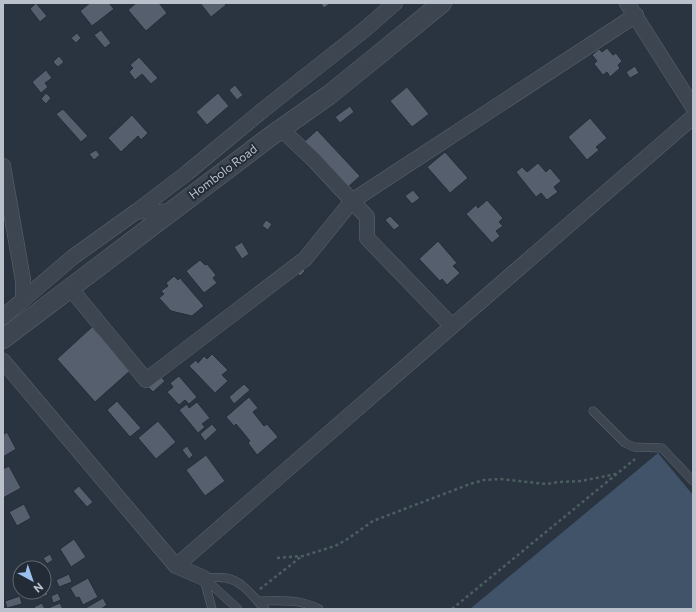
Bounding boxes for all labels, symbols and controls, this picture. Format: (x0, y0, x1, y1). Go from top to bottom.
street label: Hombolo Road (186, 141, 259, 201)
north arrow (12, 560, 52, 600)
text: N (31, 580, 46, 596)

